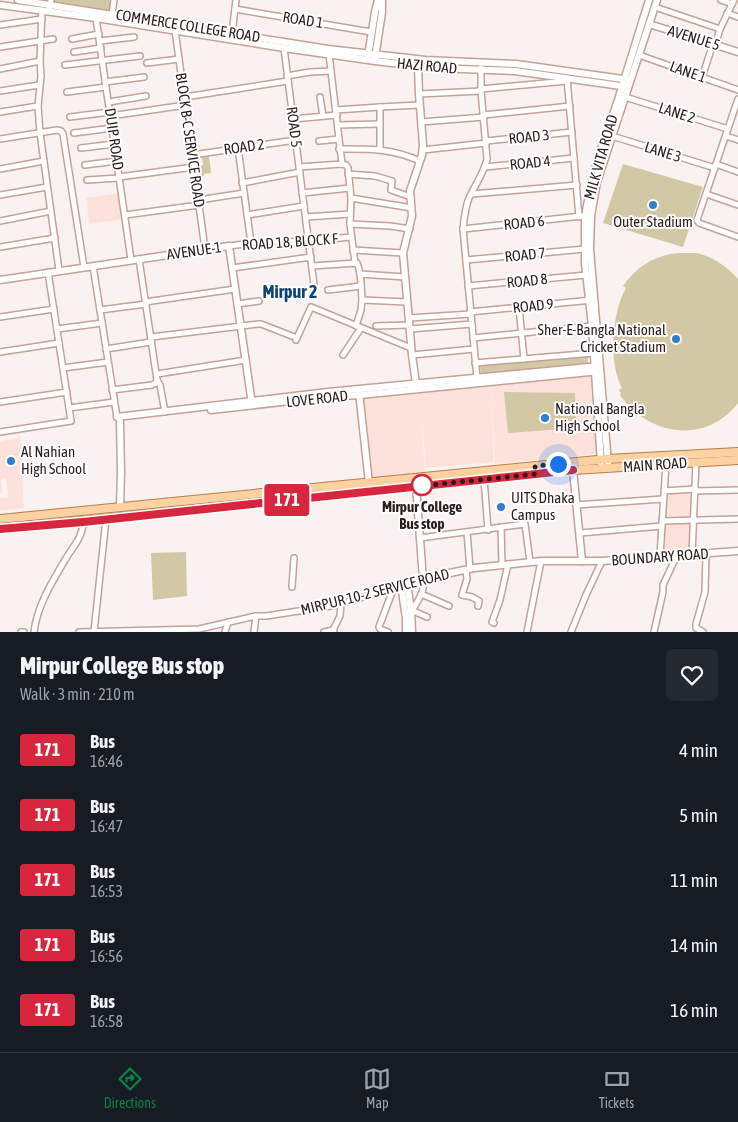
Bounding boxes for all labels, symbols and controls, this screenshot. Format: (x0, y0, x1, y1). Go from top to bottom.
street label: COMMERCE COLLEGE ROAD (115, 6, 261, 45)
street label: ROAD 1 (282, 8, 325, 31)
street label: AVENUE 5 (666, 21, 722, 54)
street label: HAZI ROAD (396, 54, 458, 77)
street label: LANE 1 (668, 57, 709, 86)
street label: BLOCK B-C SERVICE ROAD (173, 72, 208, 208)
street label: LANE 2 (657, 99, 698, 126)
street label: ROAD 5 (284, 106, 305, 148)
street label: DUIP ROAD (102, 107, 127, 171)
street label: MILK VITA ROAD (580, 112, 621, 201)
street label: ROAD 3 (508, 126, 550, 147)
street label: ROAD 2 (222, 135, 265, 158)
street label: LANE 3 (643, 138, 684, 165)
street label: ROAD 4 (509, 152, 551, 173)
marker: Outer Stadium (647, 199, 659, 211)
street label: ROAD 6 (503, 212, 545, 233)
place label: Outer Stadium (613, 213, 693, 230)
street label: ROAD 18, BLOCK F (241, 230, 339, 253)
street label: AVENUE-1 (166, 238, 222, 263)
street label: ROAD 7 (504, 244, 546, 265)
street label: ROAD 8 (506, 270, 548, 291)
district label: Mirpur 2 (263, 281, 317, 302)
street label: ROAD 9 (512, 295, 554, 316)
place label: Sher-E-Bangla National Cricket Stadium (538, 321, 666, 355)
marker: Sher-E-Bangla National Cricket Stadium (670, 333, 682, 345)
street label: LOVE ROAD (285, 387, 349, 410)
place label: National Bangla High School (555, 400, 645, 434)
marker: National Bangla High School (539, 412, 551, 424)
place label: Al Nahian High School (21, 443, 86, 477)
your location (546, 452, 571, 477)
street label: MAIN ROAD (622, 454, 687, 475)
marker: Al Nahian High School (5, 455, 17, 467)
marker: Mirpur College Bus stop (411, 474, 433, 496)
line badge: 171 (258, 484, 316, 516)
text: 171 (274, 489, 300, 510)
place label: UITS Dhaka Campus (511, 489, 575, 523)
place label: Mirpur College Bus stop (382, 498, 462, 532)
marker: UITS Dhaka Campus (495, 501, 507, 513)
street label: BOUNDARY ROAD (611, 545, 709, 568)
street label: MIRPUR 10-2 SERVICE ROAD (299, 565, 451, 618)
button: heart (666, 649, 718, 701)
text: Mirpur College Bus stop (20, 652, 224, 679)
text: Walk · 3 min · 210 m (20, 685, 134, 703)
text: Bus (90, 730, 115, 752)
text: 171 (35, 739, 60, 760)
text: 4 min (679, 739, 718, 761)
text: 16:46 (90, 752, 123, 770)
text: Bus (90, 795, 115, 817)
text: 171 (35, 804, 60, 825)
text: 5 min (679, 804, 718, 826)
text: 16:47 (90, 817, 123, 835)
text: Bus (90, 860, 115, 882)
text: 171 (35, 869, 60, 890)
text: 11 min (670, 869, 718, 891)
text: 16:53 (90, 882, 123, 900)
text: Bus (90, 925, 115, 947)
text: 171 (35, 934, 60, 955)
text: 14 min (670, 934, 718, 956)
text: 16:56 (90, 947, 123, 965)
text: Bus (90, 990, 115, 1012)
text: 171 (35, 999, 60, 1020)
text: 16 min (670, 999, 718, 1021)
text: 16:58 (90, 1012, 123, 1030)
tab: Directions (104, 1065, 156, 1111)
tab: Map (363, 1065, 391, 1111)
tab: Tickets (599, 1065, 634, 1111)

